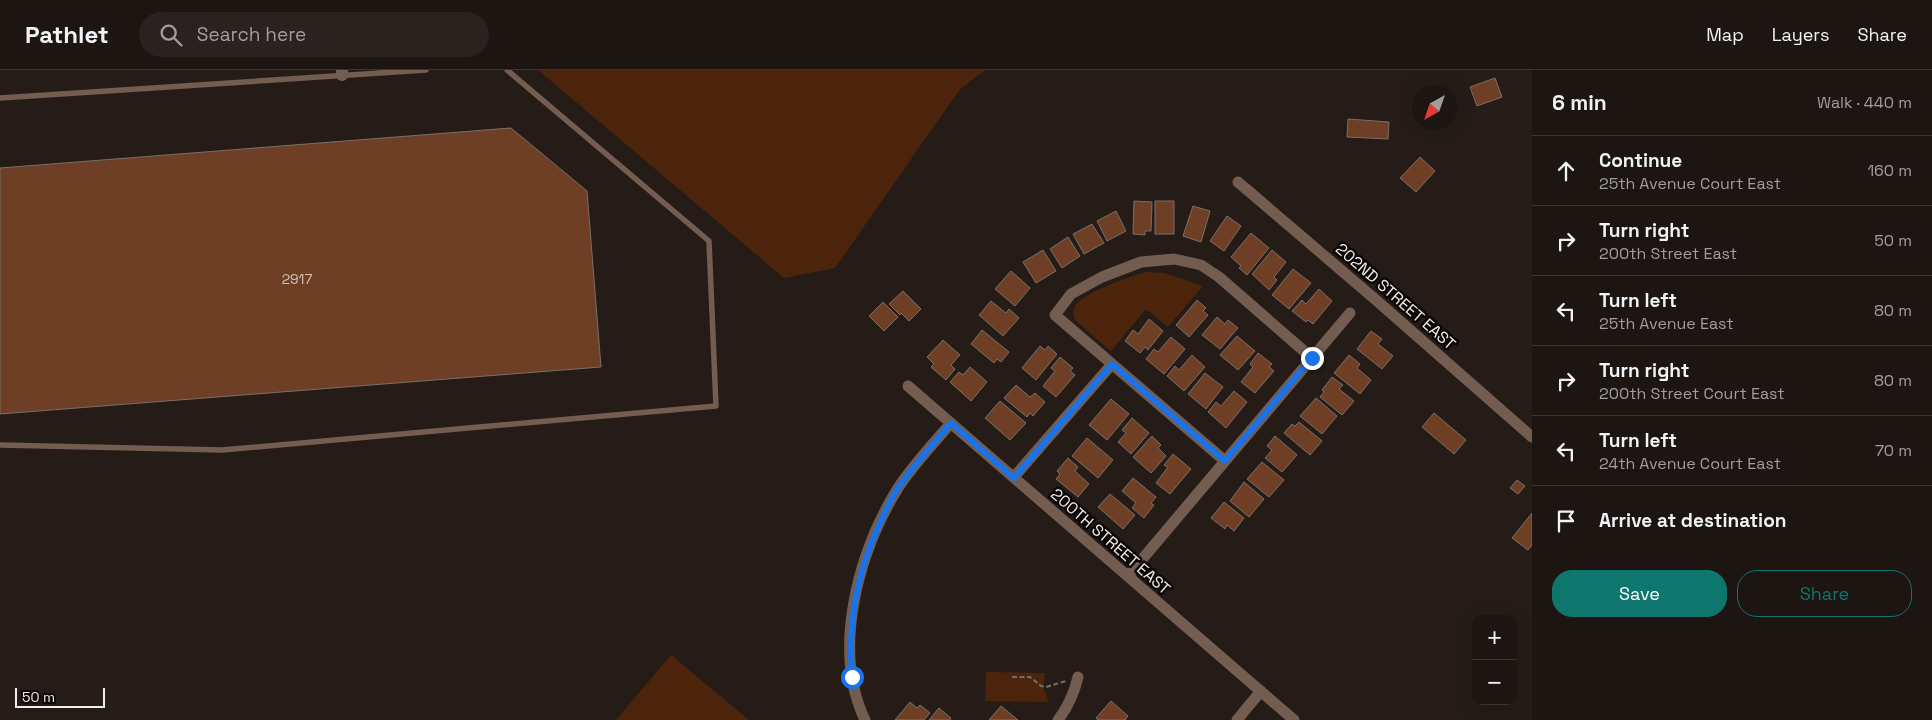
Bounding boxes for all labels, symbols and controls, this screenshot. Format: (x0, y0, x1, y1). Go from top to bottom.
search box (139, 12, 489, 57)
text: Pathlet (25, 19, 109, 50)
icon: search (157, 21, 185, 49)
text: Search here (197, 22, 306, 47)
text: Map (1706, 23, 1744, 46)
text: Layers (1772, 23, 1829, 46)
text: Share (1857, 23, 1907, 46)
north arrow (1412, 85, 1457, 130)
text: 6 min (1552, 89, 1607, 116)
text: Walk · 440 m (1817, 92, 1912, 113)
text: Continue (1599, 148, 1682, 173)
icon: ahead (1552, 157, 1580, 185)
text: 160 m (1867, 160, 1912, 181)
text: 25th Avenue Court East (1599, 173, 1781, 194)
text: Turn right (1599, 218, 1689, 243)
icon: right (1552, 227, 1580, 255)
text: 50 m (1874, 230, 1912, 251)
street label: 202ND STREET EAST (1331, 238, 1460, 354)
text: 200th Street East (1599, 243, 1737, 264)
house number: 2917 (282, 270, 312, 288)
text: Turn left (1599, 288, 1677, 313)
icon: left (1552, 297, 1580, 325)
text: 80 m (1874, 300, 1912, 321)
text: 25th Avenue East (1599, 313, 1734, 334)
route end (1301, 347, 1324, 370)
text: Turn right (1599, 358, 1689, 383)
icon: right (1552, 367, 1580, 395)
text: 80 m (1874, 370, 1912, 391)
text: 200th Street Court East (1599, 383, 1785, 404)
text: Turn left (1599, 428, 1677, 453)
icon: left (1552, 437, 1580, 465)
text: 70 m (1875, 440, 1912, 461)
text: 24th Avenue Court East (1599, 453, 1781, 474)
street label: 200TH STREET EAST (1046, 484, 1175, 599)
icon: arrive (1552, 507, 1580, 535)
text: Arrive at destination (1599, 508, 1787, 533)
button: Save (1552, 570, 1727, 617)
button: Share (1737, 570, 1912, 617)
map controls (1472, 615, 1517, 705)
button: + (1472, 615, 1517, 660)
button: − (1472, 660, 1517, 705)
route start (841, 666, 864, 689)
scale bar (15, 685, 105, 708)
text: 50 m (22, 688, 55, 706)

